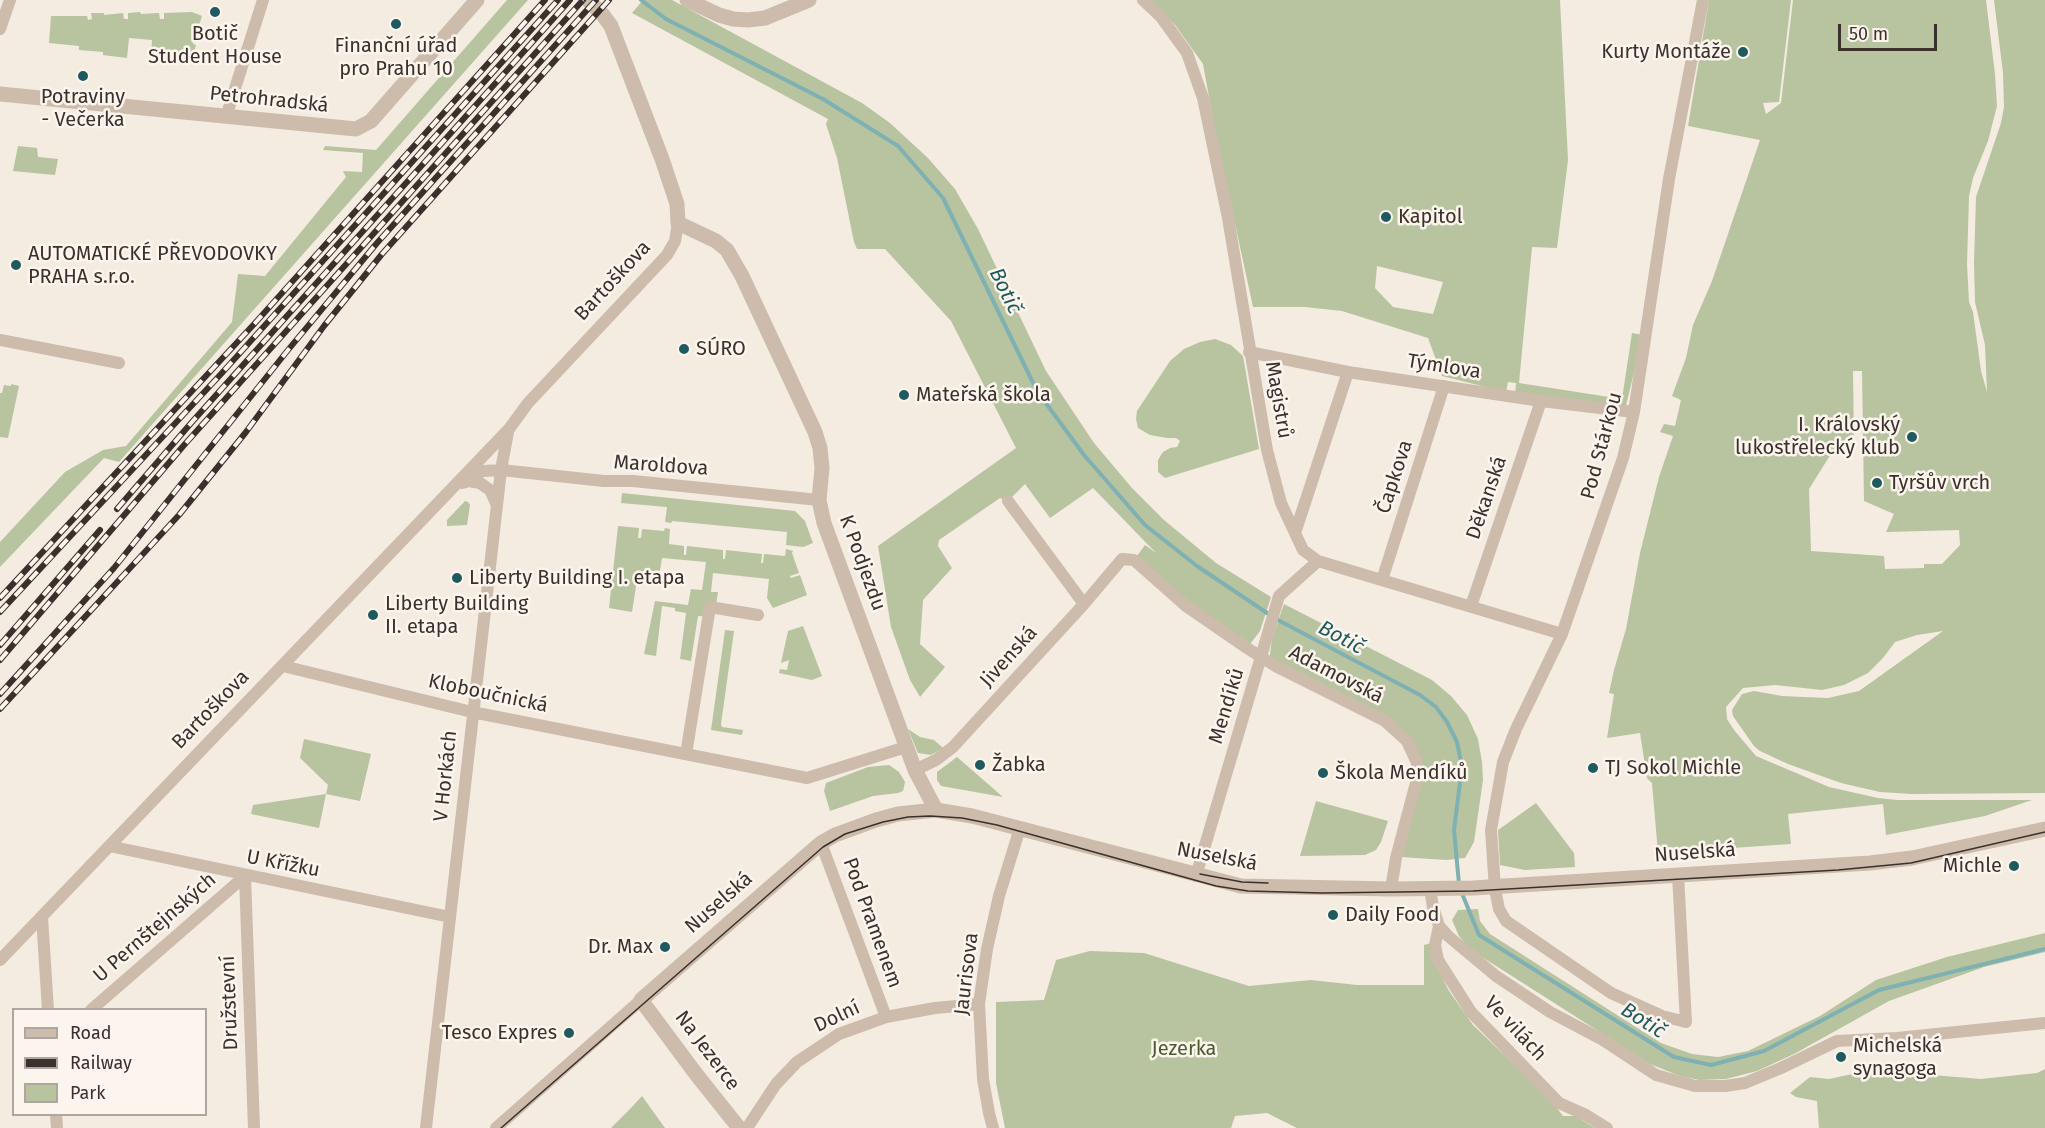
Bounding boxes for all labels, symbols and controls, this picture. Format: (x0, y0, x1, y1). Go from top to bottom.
marker: Botič Student House (208, 5, 222, 19)
scale bar (1841, 12, 1940, 50)
marker: Finanční úřad pro Prahu 10 (389, 17, 403, 31)
place label: Botič Student House (148, 22, 282, 69)
text: 50 m (1849, 23, 1888, 45)
place label: Finanční úřad pro Prahu 10 (335, 34, 457, 81)
place label: Kurty Montáže (1601, 40, 1731, 64)
marker: Kurty Montáže (1736, 45, 1750, 59)
marker: Potraviny - Večerka (76, 69, 90, 83)
street label: Petrohradská (208, 82, 330, 118)
place label: Potraviny - Večerka (41, 85, 125, 132)
place label: Kapitol (1398, 205, 1462, 229)
marker: Kapitol (1379, 210, 1393, 224)
street label: Bartoškova (570, 236, 656, 326)
place label: AUTOMATICKÉ PŘEVODOVKY PRAHA s.r.o. (28, 242, 277, 289)
marker: AUTOMATICKÉ PŘEVODOVKY PRAHA s.r.o. (9, 258, 23, 272)
water label: Botič (983, 264, 1027, 318)
place label: SÚRO (696, 337, 746, 361)
marker: SÚRO (677, 342, 691, 356)
street label: Týmlova (1405, 349, 1483, 385)
street label: Magistrů (1259, 359, 1297, 441)
place label: Mateřská škola (916, 383, 1051, 407)
marker: Mateřská škola (897, 388, 911, 402)
street label: Pod Stárkou (1576, 390, 1628, 502)
place label: I. Královský lukostřelecký klub (1735, 413, 1900, 460)
marker: I. Královský lukostřelecký klub (1905, 430, 1919, 444)
street label: Čapkova (1372, 437, 1418, 517)
street label: Maroldova (613, 451, 709, 481)
street label: Děkanská (1462, 453, 1512, 543)
place label: Tyršův vrch (1889, 471, 1990, 495)
marker: Tyršův vrch (1870, 476, 1884, 490)
street label: K Podjezdu (834, 512, 890, 614)
place label: Liberty Building I. etapa (469, 566, 685, 590)
marker: Liberty Building I. etapa (450, 571, 464, 585)
place label: Liberty Building II. etapa (385, 592, 528, 639)
marker: Liberty Building II. etapa (366, 608, 380, 622)
water label: Botič (1314, 616, 1368, 660)
street label: Jivenská (975, 621, 1043, 693)
street label: Adamovská (1285, 641, 1387, 709)
street label: Bartoškova (167, 665, 255, 755)
street label: Mendíků (1204, 665, 1250, 747)
street label: Kloboučnická (426, 670, 550, 718)
street label: V Horkách (429, 729, 463, 823)
place label: Žabka (992, 753, 1046, 777)
place label: TJ Sokol Michle (1605, 756, 1741, 780)
marker: Žabka (973, 758, 987, 772)
place label: Škola Mendíků (1335, 761, 1468, 785)
marker: TJ Sokol Michle (1586, 761, 1600, 775)
marker: Škola Mendíků (1316, 766, 1330, 780)
street label: Nuselská (1175, 837, 1259, 877)
street label: Nuselská (1653, 838, 1737, 868)
street label: U Křížku (244, 845, 322, 883)
place label: Michle (1943, 854, 2002, 878)
street label: Pod Pramenem (837, 855, 907, 991)
marker: Michle (2007, 859, 2021, 873)
street label: Nuselská (680, 867, 758, 939)
street label: U Pernštejnských (89, 868, 221, 988)
place label: Daily Food (1345, 903, 1439, 927)
marker: Daily Food (1326, 908, 1340, 922)
street label: Jaurisova (950, 931, 984, 1017)
place label: Dr. Max (588, 935, 653, 959)
marker: Dr. Max (658, 940, 672, 954)
street label: Družstevní (216, 955, 244, 1051)
street label: Ve vilách (1479, 991, 1551, 1067)
street label: Dolní (810, 996, 864, 1038)
water label: Botič (1616, 998, 1670, 1044)
street label: Na Jezerce (669, 1006, 745, 1096)
legend (12, 1008, 207, 1116)
place label: Tesco Expres (442, 1021, 557, 1045)
text: Road (70, 1022, 112, 1044)
marker: Tesco Expres (562, 1026, 576, 1040)
place label: Michelská synagoga (1853, 1034, 1942, 1081)
park label: Jezerka (1152, 1037, 1216, 1061)
marker: Michelská synagoga (1834, 1050, 1848, 1064)
text: Railway (70, 1052, 132, 1074)
text: Park (70, 1082, 105, 1104)

